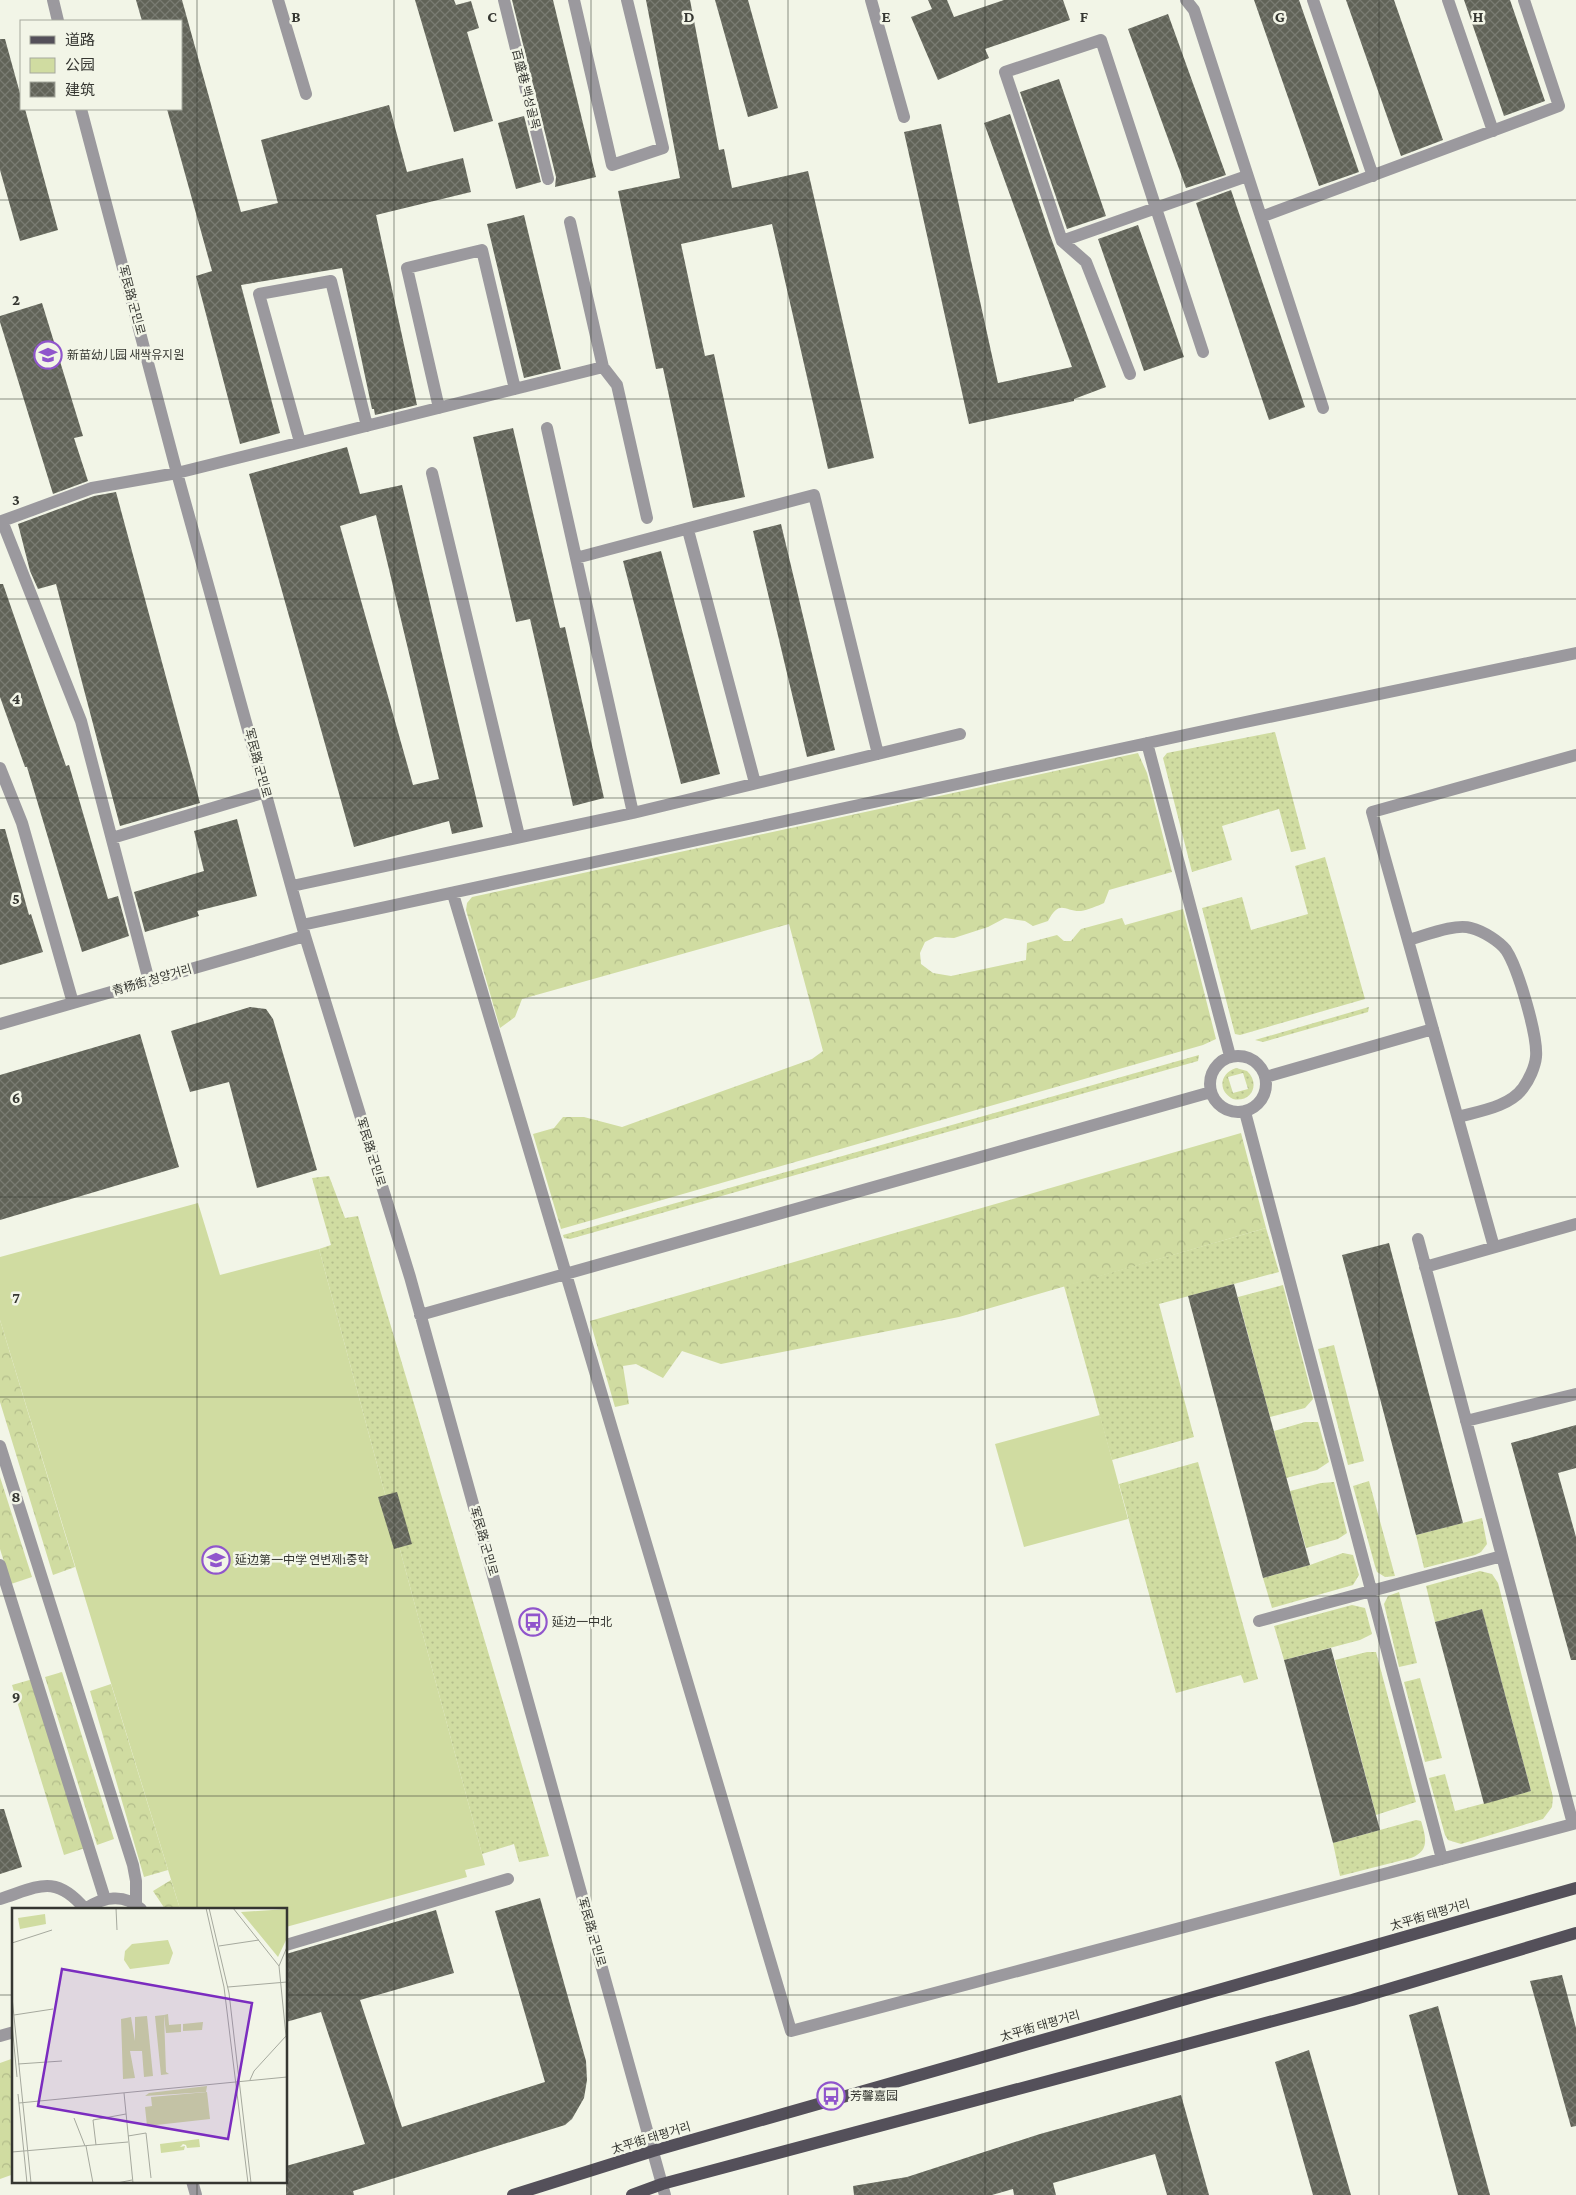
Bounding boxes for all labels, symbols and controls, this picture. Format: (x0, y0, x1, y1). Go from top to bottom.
text: B (291, 8, 301, 25)
text: C (487, 8, 497, 25)
text: D (683, 8, 695, 25)
text: E (881, 8, 891, 25)
text: F (1080, 8, 1089, 25)
text: G (1275, 8, 1285, 25)
text: H (1473, 8, 1484, 25)
legend (20, 20, 182, 110)
text: 道路 (65, 32, 95, 48)
street label: 百盛巷 백성골목 (509, 47, 543, 131)
text: 公园 (65, 57, 95, 73)
text: 建筑 (65, 82, 95, 98)
street label: 军民路 군민로 (116, 264, 148, 336)
text: 2 (12, 291, 20, 308)
school or university icon: 新苗幼儿园 새싹유지원 (33, 340, 63, 370)
place label: 新苗幼儿园 새싹유지원 (67, 348, 184, 362)
text: 3 (12, 491, 20, 508)
text: 4 (12, 690, 21, 707)
street label: 军民路 군민로 (242, 727, 274, 799)
text: 5 (12, 890, 20, 907)
street label: 青杨街 청양거리 (110, 962, 194, 998)
text: 6 (12, 1089, 20, 1106)
street label: 军民路 군민로 (354, 1116, 388, 1188)
text: 7 (12, 1289, 20, 1306)
text: 8 (11, 1488, 21, 1505)
street label: 军民路 군민로 (467, 1505, 501, 1577)
school or university icon: 延边第一中学 연변제1중학 (201, 1545, 231, 1575)
place label: 延边第一中学 연변제1중학 (235, 1553, 368, 1567)
bus stop icon: 延边一中北 (518, 1607, 548, 1637)
place label: 延边一中北 (552, 1615, 612, 1629)
text: 9 (12, 1688, 20, 1705)
street label: 军民路 군민로 (575, 1896, 609, 1968)
street label: 太平街 태평거리 (1388, 1897, 1472, 1933)
inset map (12, 1908, 288, 2182)
street label: 太平街 태평거리 (998, 2008, 1082, 2044)
bus stop icon: 芳馨嘉园 (816, 2081, 846, 2111)
place label: 芳馨嘉园 (850, 2089, 898, 2103)
street label: 太平街 태평거리 (610, 2119, 692, 2157)

